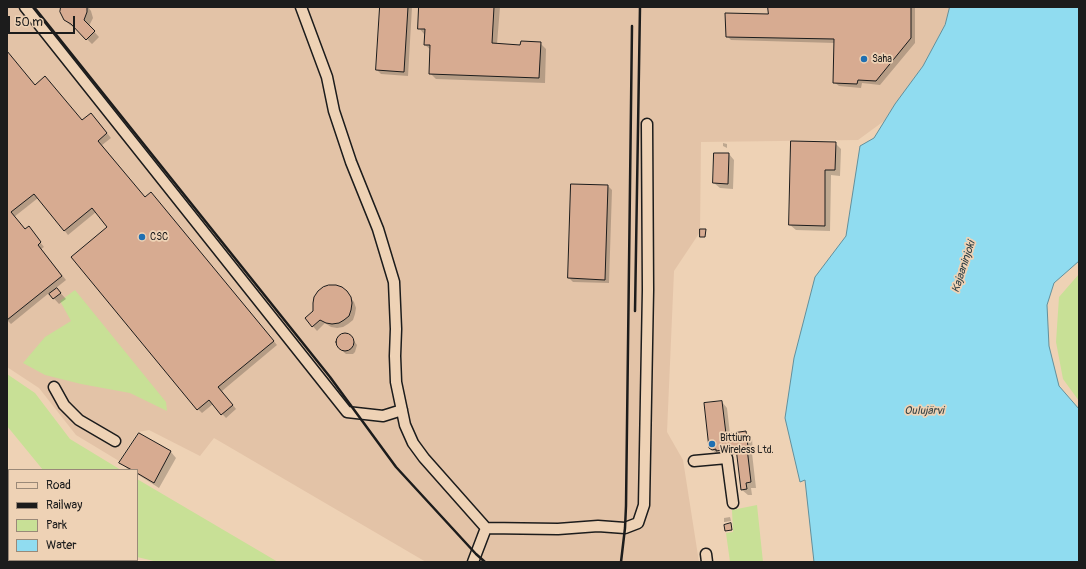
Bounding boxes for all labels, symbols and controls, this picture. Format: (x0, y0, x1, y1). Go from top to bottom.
scale bar (10, 8, 77, 34)
text: 50 m (15, 15, 43, 30)
place label: Saha (872, 53, 892, 65)
marker: Saha (859, 54, 869, 64)
place label: CSC (150, 231, 168, 243)
marker: CSC (137, 232, 147, 242)
water label: Kajaaninjoki (949, 240, 979, 294)
water label: Oulujärvi (904, 404, 944, 418)
place label: Bittium Wireless Ltd. (720, 432, 774, 456)
marker: Bittium Wireless Ltd. (707, 439, 717, 449)
legend (8, 469, 138, 561)
text: Road (46, 478, 71, 493)
text: Railway (46, 498, 82, 513)
text: Park (46, 518, 67, 533)
text: Water (46, 538, 77, 553)

